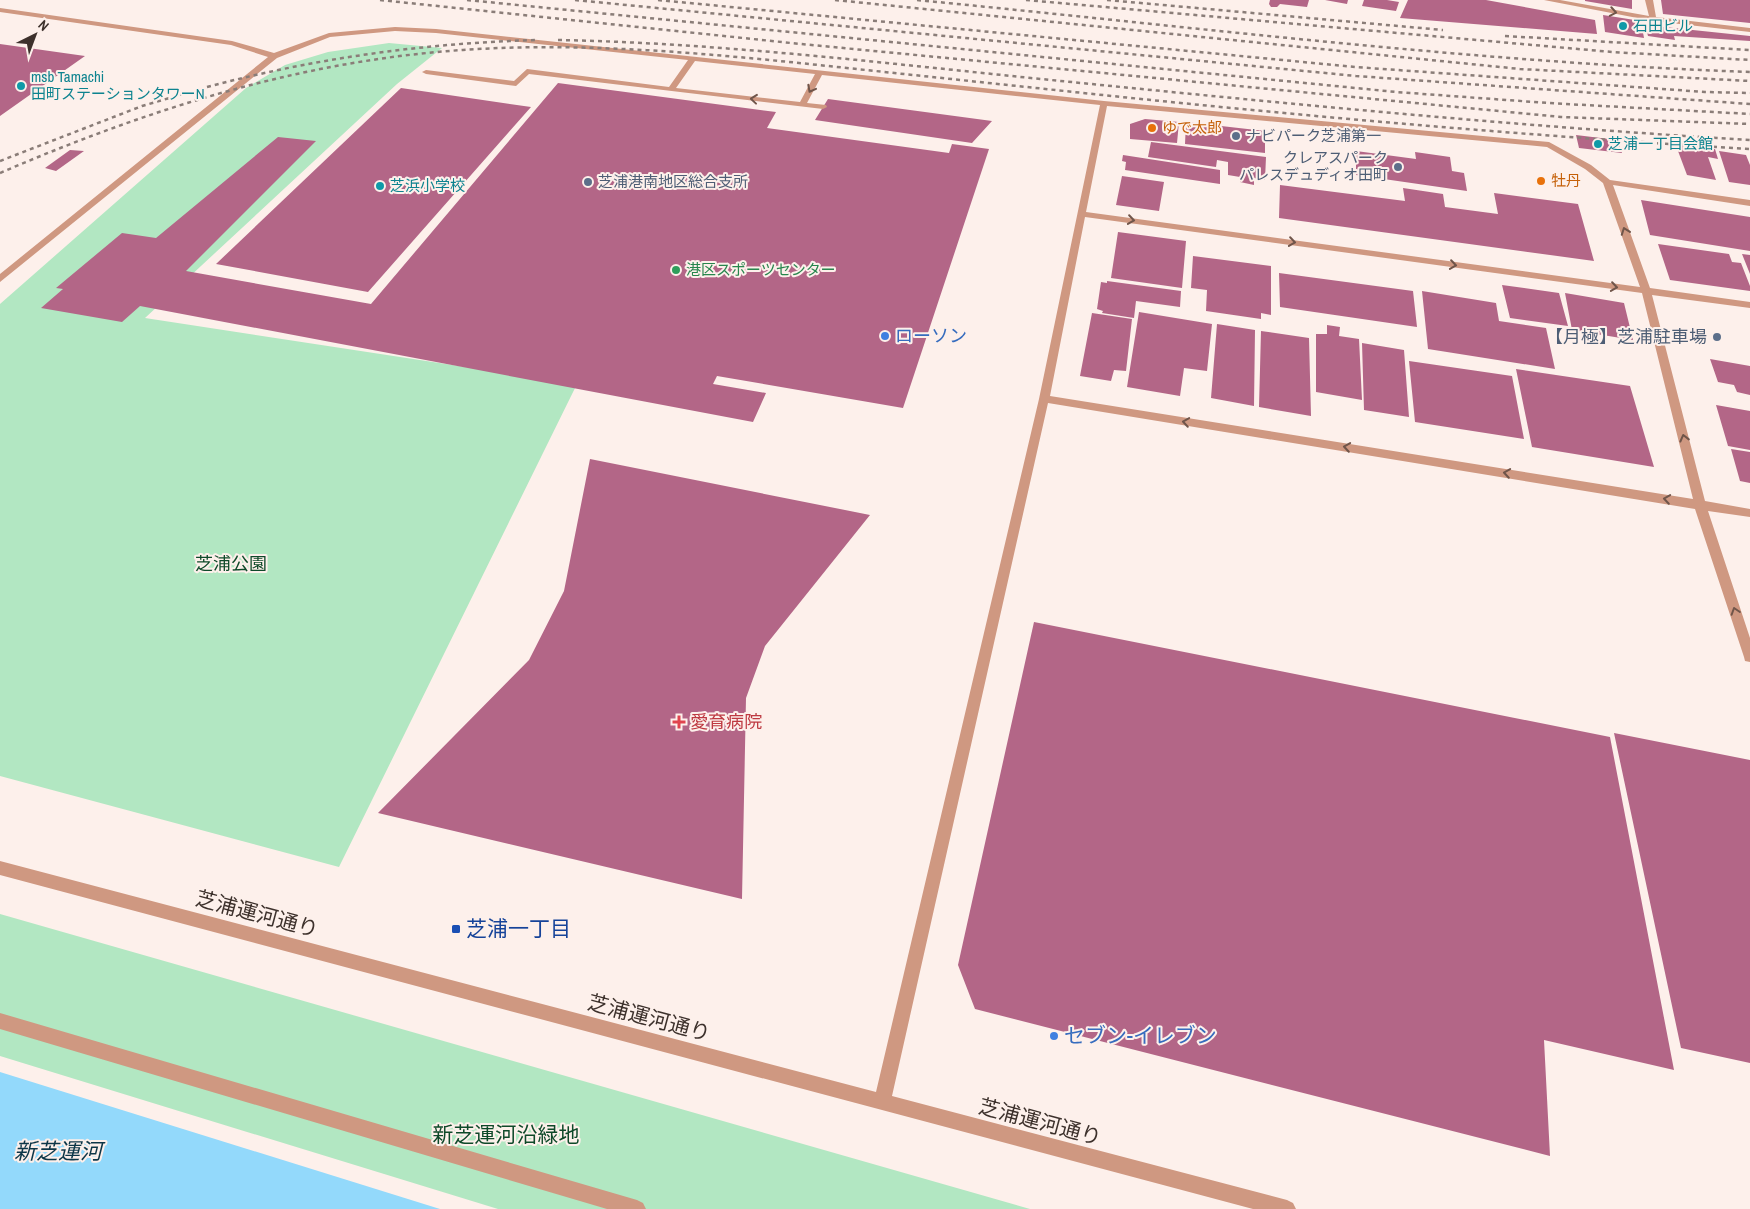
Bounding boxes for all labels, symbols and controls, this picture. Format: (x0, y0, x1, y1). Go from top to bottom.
one-way arrow (1609, 6, 1618, 16)
north arrow (10, 10, 60, 60)
place label: 石田ビル (1633, 15, 1693, 36)
text: N (35, 16, 53, 35)
marker: 石田ビル (1617, 20, 1629, 32)
place label: msb Tamachi 田町ステーションタワーN (31, 66, 205, 104)
marker: msb Tamachi 田町ステーションタワーN (15, 80, 27, 92)
one-way arrow (807, 83, 817, 92)
one-way arrow (750, 94, 758, 105)
place label: ゆで太郎 (1162, 117, 1222, 138)
marker: ゆで太郎 (1146, 122, 1158, 134)
place label: ナビパーク芝浦第一 (1246, 125, 1381, 146)
marker: ナビパーク芝浦第一 (1230, 130, 1242, 142)
place label: 芝浦一丁目会館 (1608, 133, 1713, 154)
marker: 芝浦一丁目会館 (1592, 138, 1604, 150)
place label: クレアスパーク パレスデュディオ田町 (1239, 147, 1388, 185)
marker: クレアスパーク パレスデュディオ田町 (1392, 161, 1404, 173)
place label: 牡丹 (1551, 170, 1581, 191)
place label: 芝浦港南地区総合支所 (598, 171, 748, 192)
place label: 芝浜小学校 (390, 175, 465, 196)
marker: 牡丹 (1535, 175, 1547, 187)
marker: 芝浦港南地区総合支所 (582, 176, 594, 188)
marker: 芝浜小学校 (374, 180, 386, 192)
one-way arrow (1127, 214, 1135, 225)
one-way arrow (1621, 228, 1631, 236)
one-way arrow (1287, 237, 1296, 247)
place label: 港区スポーツセンター (686, 259, 836, 280)
one-way arrow (1448, 259, 1457, 269)
marker: 港区スポーツセンター (670, 264, 682, 276)
one-way arrow (1610, 281, 1618, 292)
place label: ローソン (895, 323, 967, 348)
place label: 【月極】芝浦駐車場 (1545, 324, 1707, 349)
marker: ローソン (879, 330, 891, 342)
marker: 【月極】芝浦駐車場 (1711, 331, 1723, 343)
one-way arrow (1182, 417, 1190, 427)
one-way arrow (1679, 435, 1689, 443)
one-way arrow (1342, 443, 1351, 453)
one-way arrow (1503, 469, 1511, 479)
one-way arrow (1663, 495, 1672, 505)
park label: 芝浦公園 (195, 551, 267, 576)
one-way arrow (1731, 607, 1741, 615)
place label: 愛育病院 (690, 709, 762, 734)
marker: 愛育病院 (672, 715, 686, 729)
street label: 芝浦運河通り (193, 883, 322, 944)
place label: 芝浦一丁目 (466, 914, 571, 943)
marker: 芝浦一丁目 (450, 923, 462, 935)
street label: 芝浦運河通り (585, 987, 714, 1048)
place label: セブン-イレブン (1064, 1021, 1217, 1050)
marker: セブン-イレブン (1048, 1030, 1060, 1042)
street label: 芝浦運河通り (976, 1091, 1105, 1152)
park label: 新芝運河沿緑地 (433, 1120, 580, 1149)
water label: 新芝運河 (14, 1136, 106, 1166)

